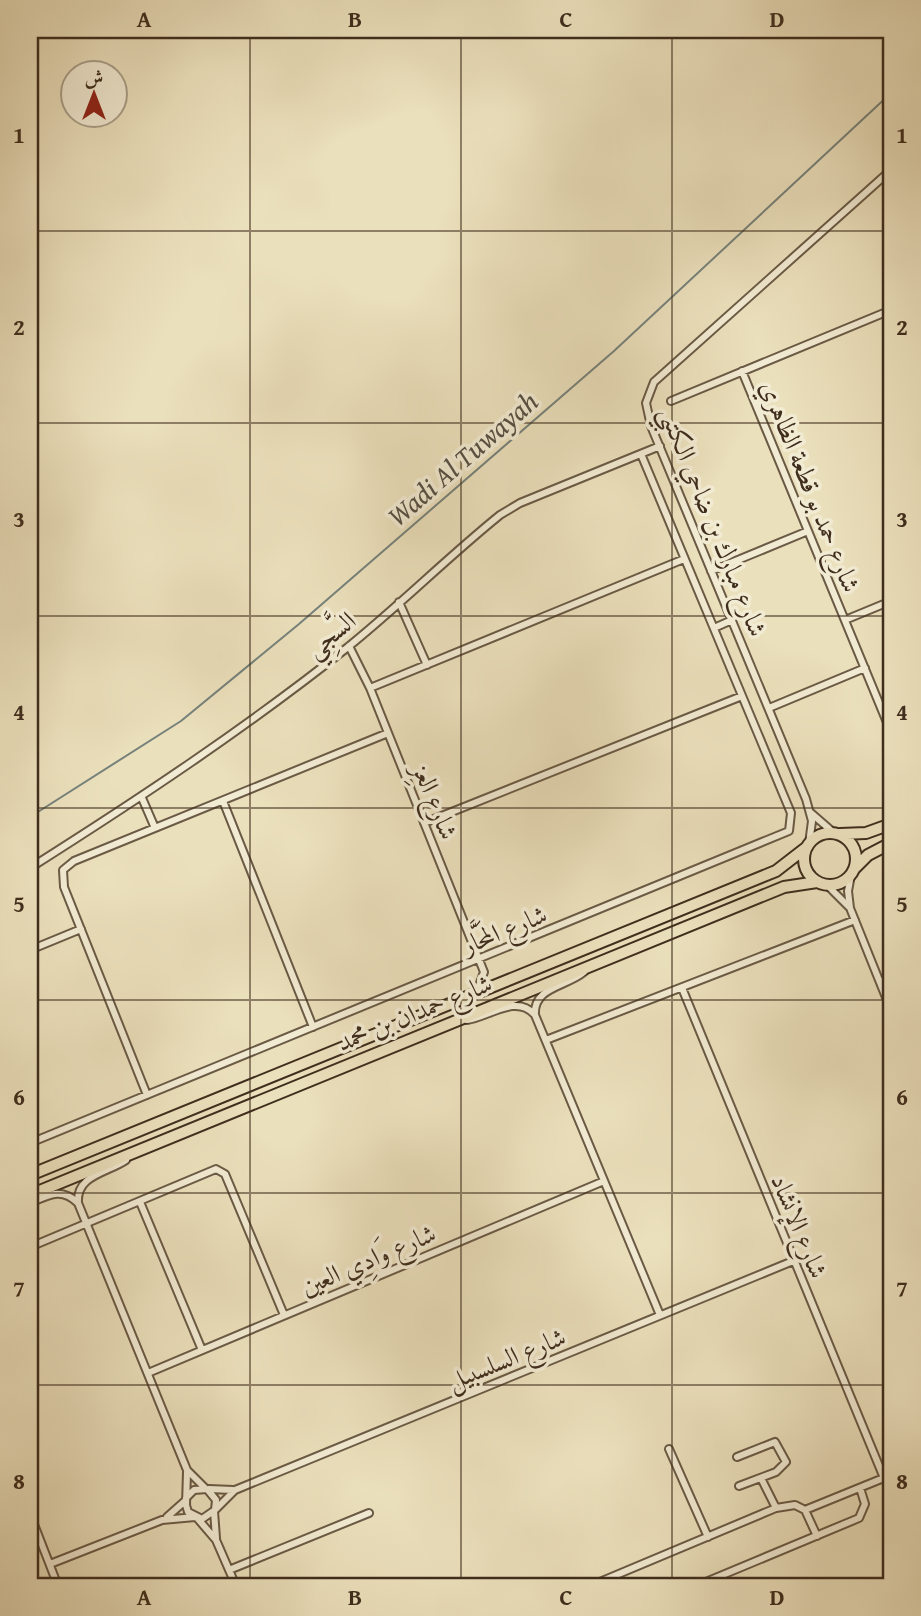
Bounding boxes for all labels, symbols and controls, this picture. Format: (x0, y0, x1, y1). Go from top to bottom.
text: A (137, 2, 152, 35)
text: B (348, 2, 362, 35)
text: C (559, 2, 573, 35)
text: D (770, 2, 785, 35)
north arrow (60, 60, 130, 130)
text: ش (85, 63, 103, 91)
text: 1 (13, 118, 25, 151)
text: 1 (896, 118, 908, 151)
text: 2 (13, 310, 25, 343)
text: 2 (896, 310, 908, 343)
street label: شارع حمد بو قطعة الظاهري (748, 374, 871, 599)
water label: Wadi Al Tuwayah (378, 381, 546, 535)
street label: شارع مبارك بن ضاحي الكتبي (645, 400, 778, 644)
text: 3 (13, 502, 25, 535)
text: 3 (896, 502, 908, 535)
street label: السَّجِي (295, 600, 368, 671)
text: 4 (13, 695, 25, 728)
text: 4 (896, 695, 908, 728)
street label: شارع العِز (399, 754, 469, 846)
text: 5 (13, 887, 25, 920)
text: 5 (896, 887, 908, 920)
street label: شارع المَحَّار (452, 893, 554, 968)
street label: شارع حمدان بن محمد (330, 963, 499, 1064)
text: 6 (13, 1080, 25, 1113)
text: 6 (896, 1080, 908, 1113)
street label: شارع الإنشاد (759, 1168, 839, 1285)
street label: شارع وَادِي العين (294, 1213, 443, 1308)
text: 7 (13, 1272, 25, 1305)
text: 7 (896, 1272, 908, 1305)
street label: شارع السلسبيل (441, 1316, 572, 1402)
text: 8 (13, 1464, 25, 1497)
text: 8 (896, 1464, 908, 1497)
text: A (137, 1580, 152, 1613)
text: B (348, 1580, 362, 1613)
text: C (559, 1580, 573, 1613)
text: D (770, 1580, 785, 1613)

